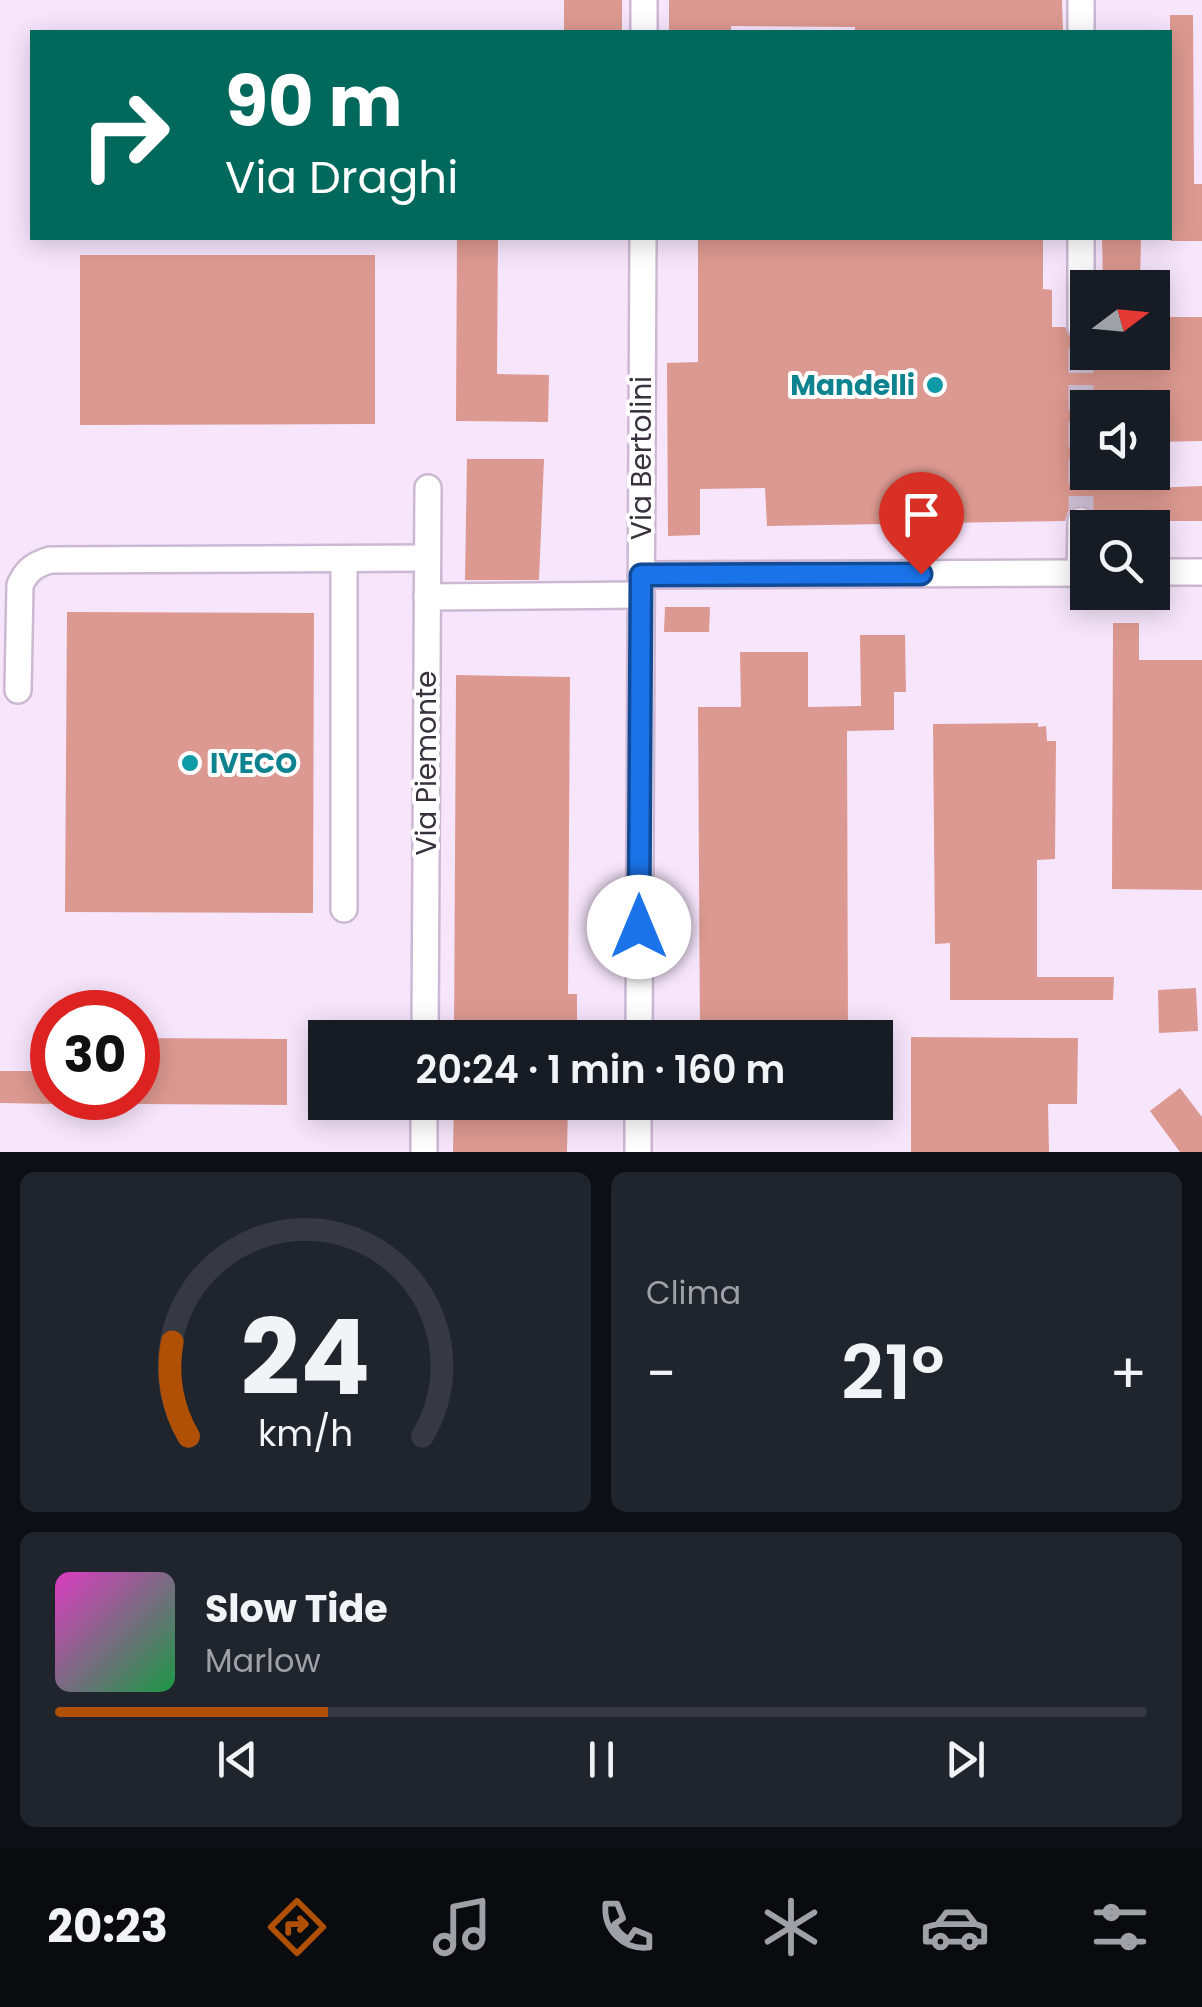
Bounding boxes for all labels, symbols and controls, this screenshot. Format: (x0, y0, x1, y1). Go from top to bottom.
text: 90 m (225, 52, 403, 151)
icon: right (60, 70, 190, 200)
text: Via Draghi (225, 146, 458, 209)
north arrow (1070, 270, 1170, 370)
map controls (1070, 270, 1170, 610)
place label: Mandelli (790, 366, 915, 405)
marker: Mandelli (924, 374, 946, 396)
street label: Via Bertolini (622, 376, 661, 540)
button: sound (1070, 390, 1170, 490)
pin (879, 472, 964, 575)
icon: arrive (894, 487, 949, 542)
button: search (1070, 510, 1170, 610)
street label: Via Piemonte (407, 671, 446, 855)
place label: IVECO (210, 744, 297, 783)
marker: IVECO (179, 752, 201, 774)
position arrow (587, 875, 691, 979)
speed limit sign: 30 (30, 990, 160, 1120)
text: 20:24 · 1 min · 160 m (416, 1043, 785, 1096)
text: Clima (646, 1270, 741, 1315)
text: 24 (241, 1285, 370, 1430)
text: 21° (841, 1320, 945, 1425)
text: − (646, 1335, 676, 1412)
text: + (1109, 1335, 1147, 1412)
text: km/h (258, 1408, 353, 1459)
text: Slow Tide (205, 1582, 388, 1635)
text: Marlow (205, 1638, 321, 1683)
icon: previous (210, 1732, 265, 1787)
icon: pause (574, 1732, 629, 1787)
icon: next (938, 1732, 993, 1787)
icon: directions (262, 1892, 332, 1962)
icon: music (427, 1892, 497, 1962)
icon: phone (591, 1892, 661, 1962)
icon: climate (756, 1892, 826, 1962)
icon: car (920, 1892, 990, 1962)
icon: filters (1085, 1892, 1155, 1962)
text: 20:23 (47, 1895, 168, 1958)

